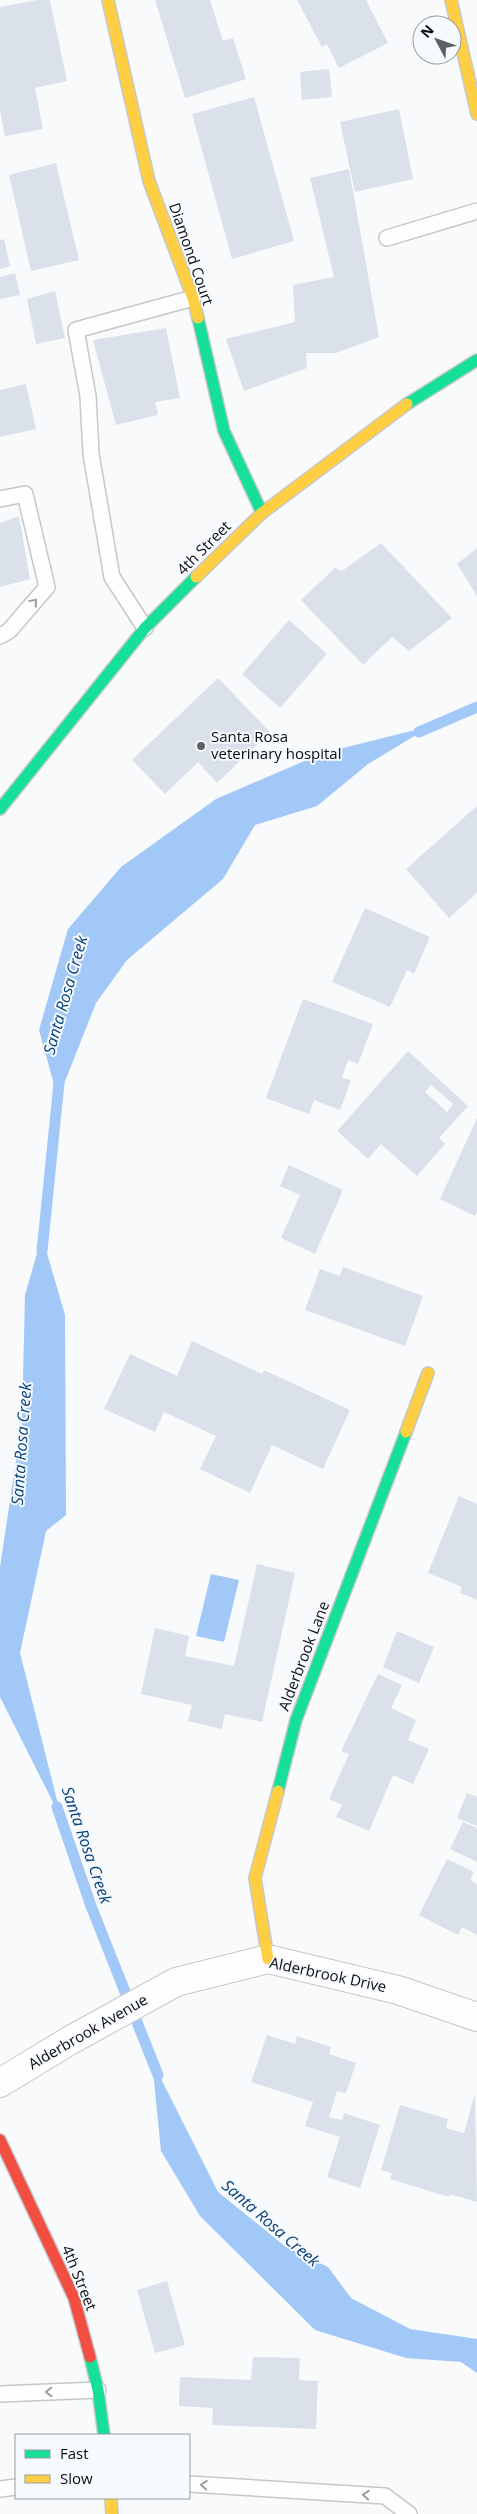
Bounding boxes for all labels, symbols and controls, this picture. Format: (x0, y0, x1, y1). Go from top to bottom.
north arrow (412, 15, 462, 65)
text: N (416, 21, 438, 42)
street label: Diamond Court (165, 200, 219, 308)
street label: 4th Street (172, 516, 235, 579)
one-way arrow (28, 599, 37, 608)
place label: Santa Rosa veterinary hospital (211, 726, 341, 763)
marker: Santa Rosa veterinary hospital (195, 740, 207, 752)
water label: Santa Rosa Creek (38, 932, 93, 1057)
water label: Santa Rosa Creek (6, 1381, 36, 1506)
street label: Alderbrook Lane (273, 1598, 333, 1713)
water label: Santa Rosa Creek (57, 1783, 118, 1908)
street label: Alderbrook Drive (268, 1952, 388, 1996)
street label: Alderbrook Avenue (24, 1989, 151, 2073)
water label: Santa Rosa Creek (218, 2174, 325, 2272)
street label: 4th Street (58, 2242, 102, 2313)
one-way arrow (45, 2386, 53, 2397)
legend (15, 2434, 190, 2499)
text: Fast (60, 2443, 89, 2463)
text: Slow (60, 2468, 93, 2488)
one-way arrow (199, 2479, 207, 2490)
one-way arrow (362, 2490, 370, 2501)

